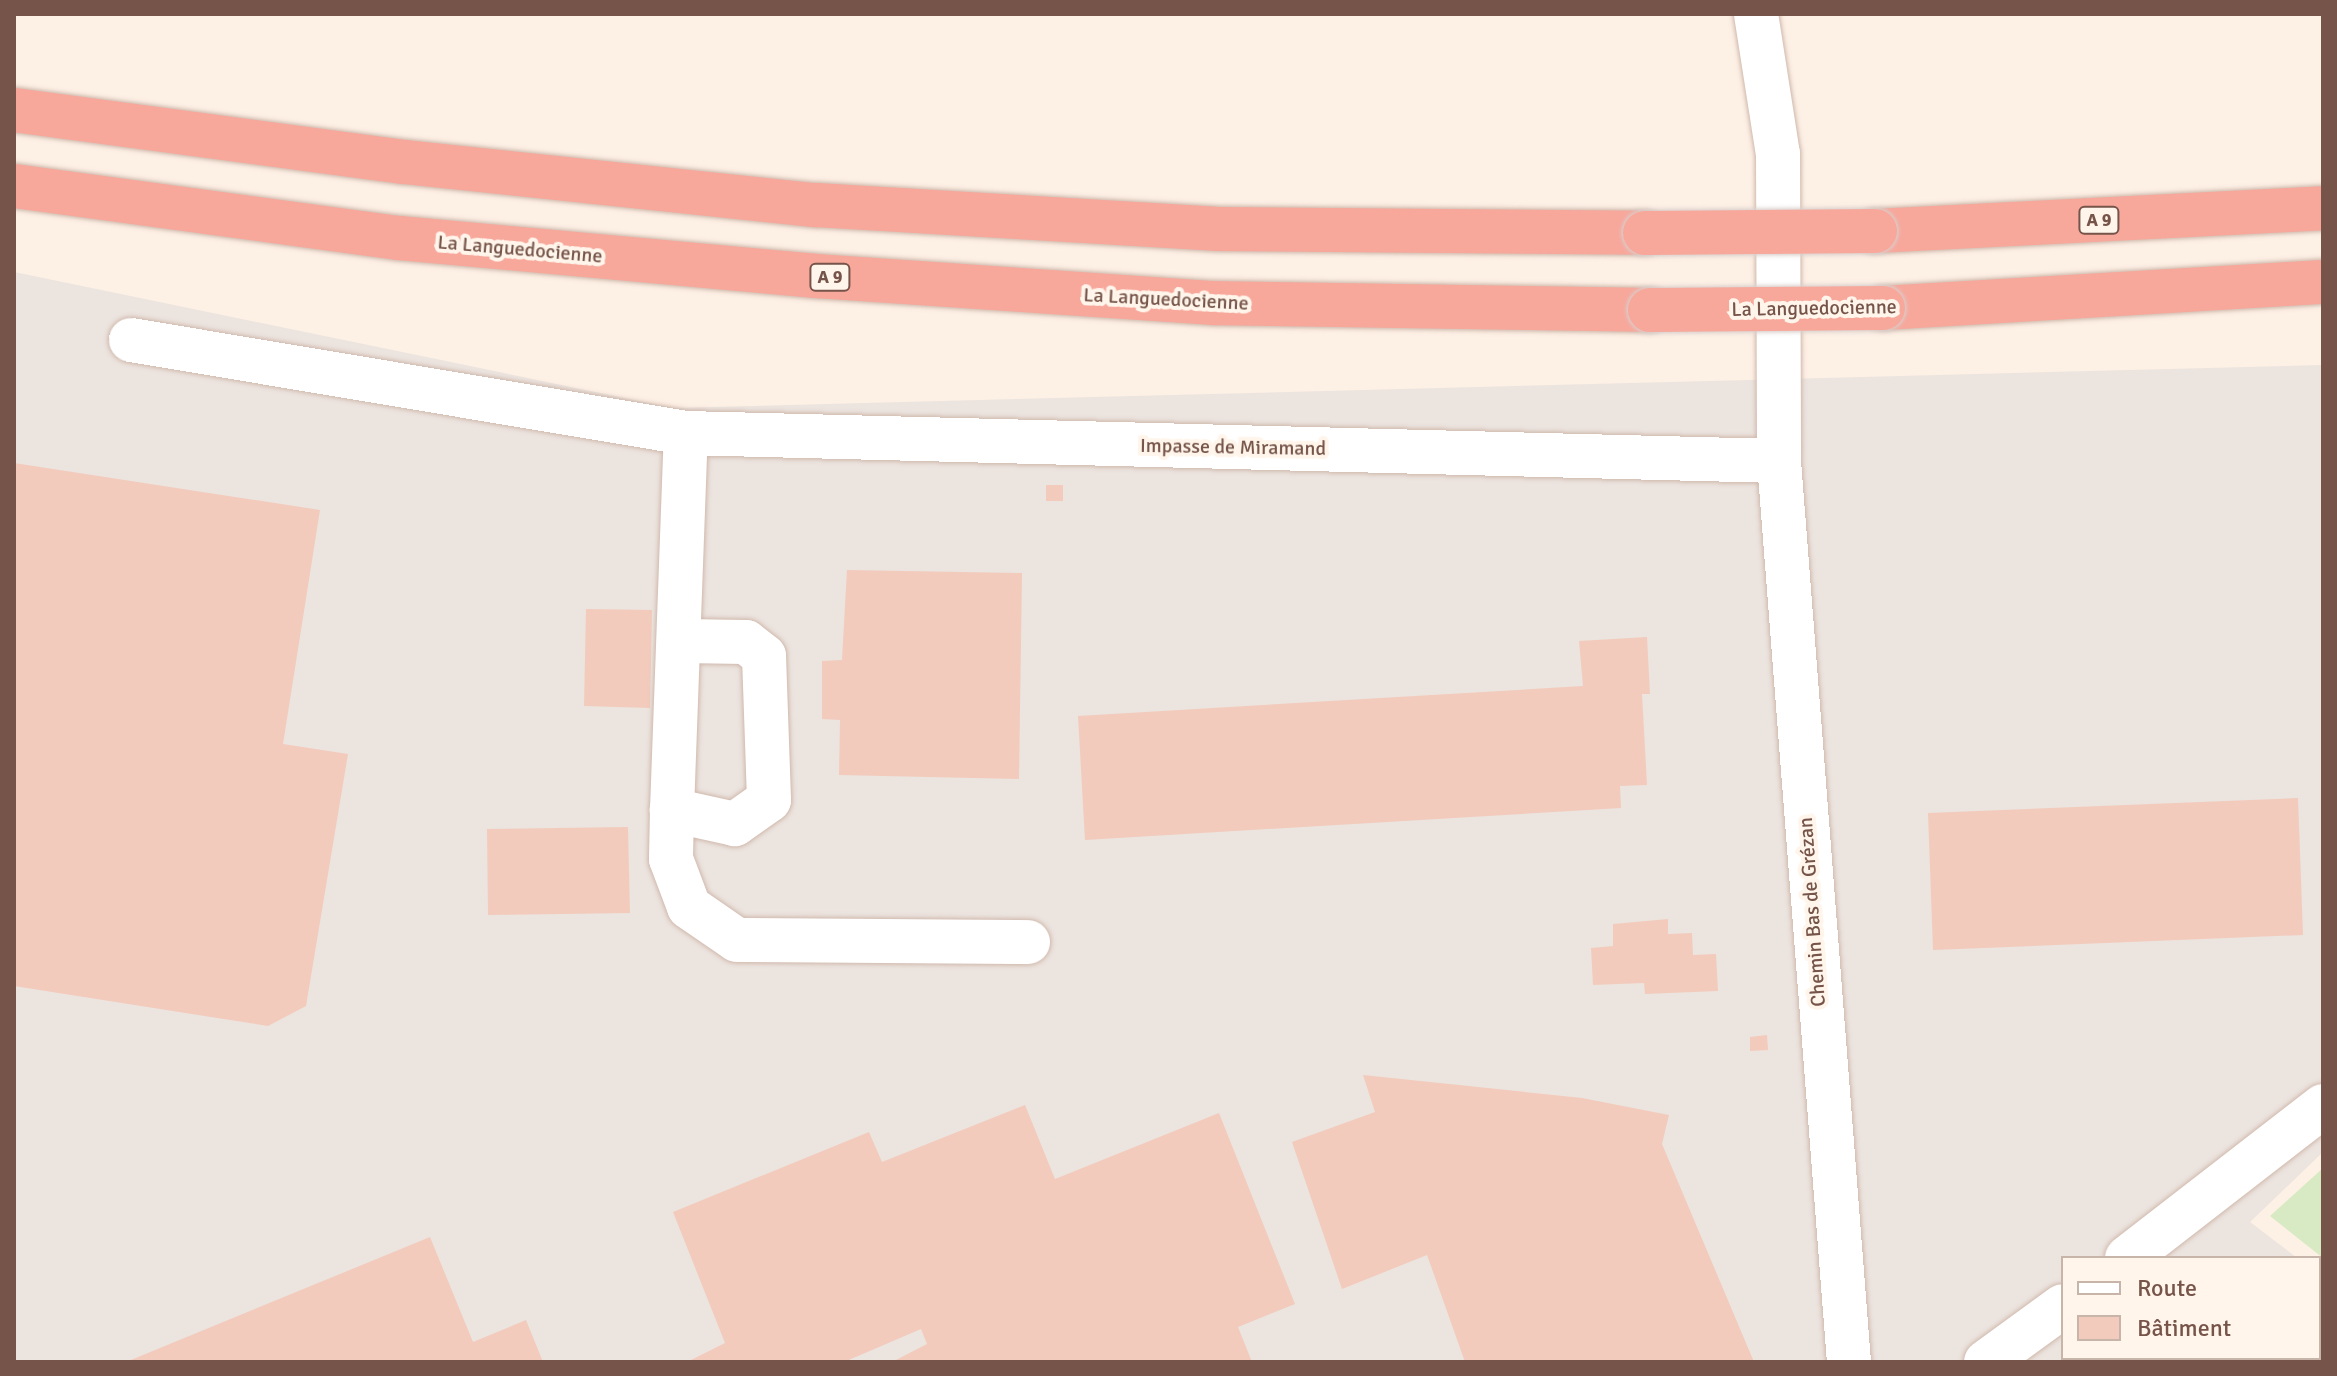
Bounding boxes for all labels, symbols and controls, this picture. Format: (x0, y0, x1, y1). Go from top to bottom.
road number: A 9 (2077, 206, 2121, 234)
street label: La Languedocienne (437, 230, 603, 268)
road number: A 9 (808, 263, 852, 291)
street label: La Languedocienne (1083, 283, 1249, 315)
street label: La Languedocienne (1731, 295, 1897, 321)
street label: Impasse de Miramand (1140, 433, 1326, 461)
street label: Chemin Bas de Grézan (1793, 816, 1831, 1008)
legend (2061, 1256, 2321, 1360)
text: Route (2137, 1273, 2197, 1303)
text: Bâtiment (2137, 1313, 2231, 1343)

